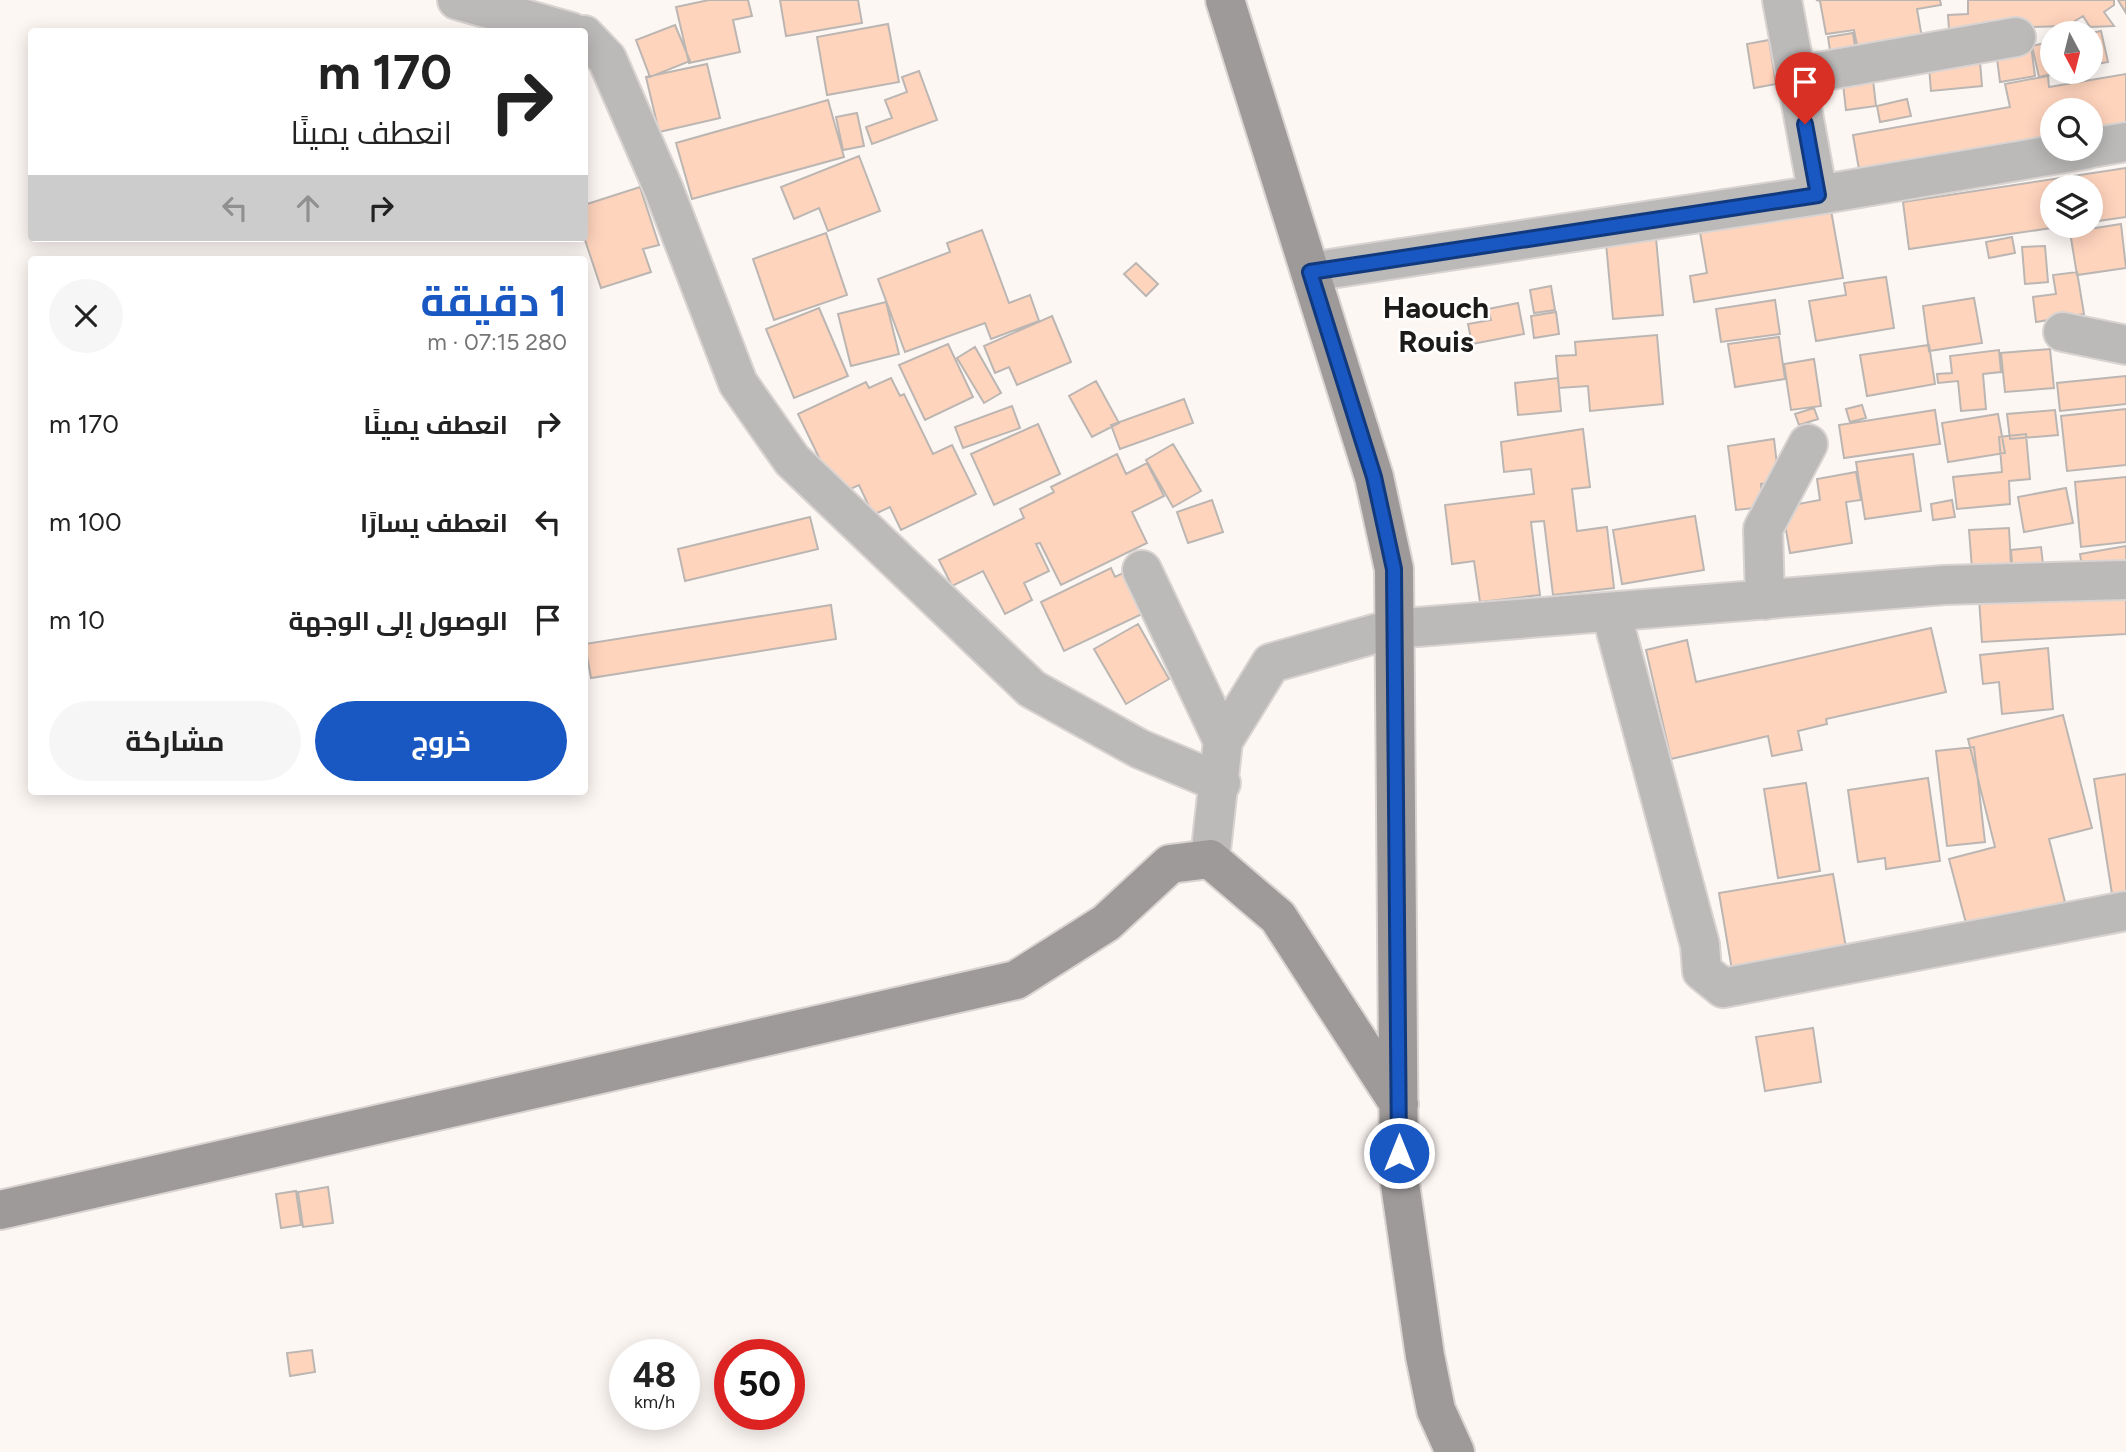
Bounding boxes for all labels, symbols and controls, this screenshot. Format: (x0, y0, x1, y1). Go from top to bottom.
north arrow (2040, 21, 2104, 84)
map controls (2040, 21, 2103, 238)
text: 170 m (318, 42, 452, 101)
pin (1775, 52, 1835, 124)
icon: right (476, 56, 567, 147)
icon: arrive (1786, 63, 1824, 101)
button: search (2040, 98, 2103, 161)
text: انعطف يمينًا (290, 114, 452, 152)
button: layers (2040, 175, 2103, 238)
icon: left (216, 189, 254, 227)
icon: ahead (289, 189, 327, 227)
icon: right (362, 189, 400, 227)
text: 1 دقيقة (421, 276, 567, 327)
button: close (49, 279, 123, 353)
district label: Haouch Rouis (1383, 289, 1489, 360)
text: 280 m · 07:15 (427, 328, 567, 356)
icon: right (529, 405, 567, 443)
text: 170 m (49, 408, 119, 440)
text: انعطف يمينًا (363, 409, 508, 441)
icon: left (529, 503, 567, 541)
text: 100 m (49, 506, 122, 538)
text: انعطف يسارًا (360, 507, 508, 539)
icon: arrive (529, 601, 567, 639)
text: 10 m (49, 604, 105, 636)
text: الوصول إلى الوجهة (288, 605, 508, 637)
button: مشاركة (49, 701, 301, 781)
button: خروج (315, 701, 567, 781)
position arrow (1362, 1116, 1436, 1190)
speed limit sign: 50 (714, 1339, 805, 1430)
text: 48 (633, 1354, 676, 1396)
text: km/h (634, 1391, 675, 1413)

